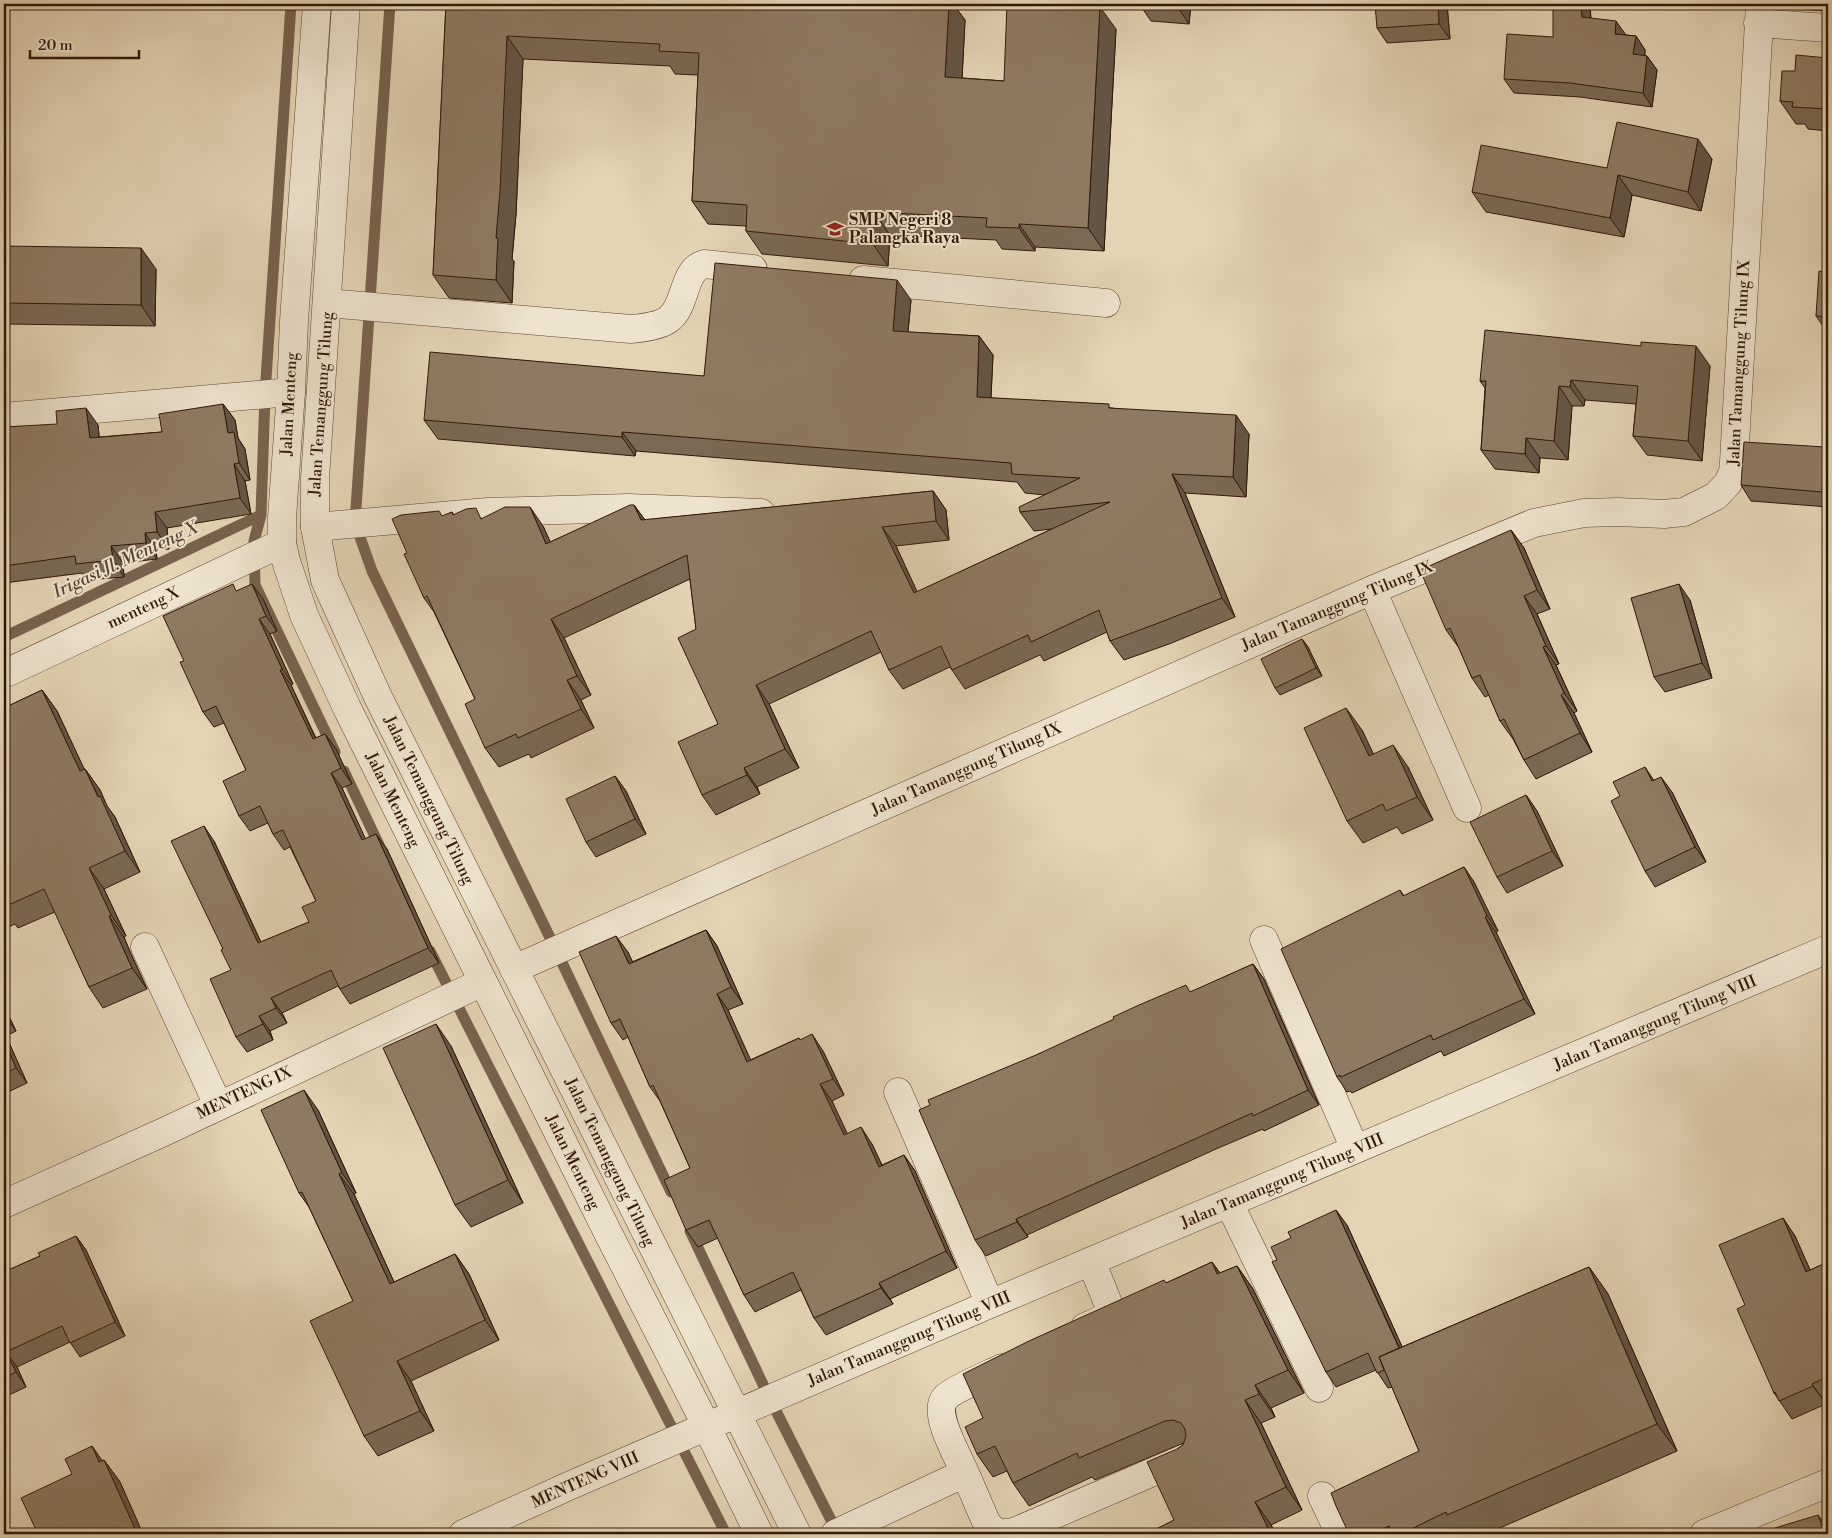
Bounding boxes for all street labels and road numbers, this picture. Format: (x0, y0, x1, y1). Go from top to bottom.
street label: Jalan Tamanggung Tilung IX (1724, 259, 1754, 467)
street label: Jalan Temanggung Tilung (305, 310, 337, 498)
street label: Jalan Menteng (276, 351, 302, 457)
street label: Jalan Tamanggung Tilung IX (1238, 556, 1437, 656)
street label: menteng X (104, 582, 183, 633)
street label: Jalan Temanggung Tilung (379, 712, 479, 888)
street label: Jalan Tamanggung Tilung IX (867, 718, 1065, 820)
street label: Jalan Menteng (361, 748, 425, 852)
street label: Jalan Tamanggung Tilung VIII (1550, 971, 1759, 1075)
street label: MENTENG IX (193, 1062, 296, 1124)
street label: Jalan Temanggung Tilung (560, 1074, 660, 1250)
street label: Jalan Menteng (541, 1110, 605, 1214)
street label: Jalan Tamanggung Tilung VIII (1177, 1129, 1386, 1233)
street label: Jalan Tamanggung Tilung VIII (804, 1287, 1013, 1391)
street label: MENTENG VIII (528, 1447, 642, 1513)

